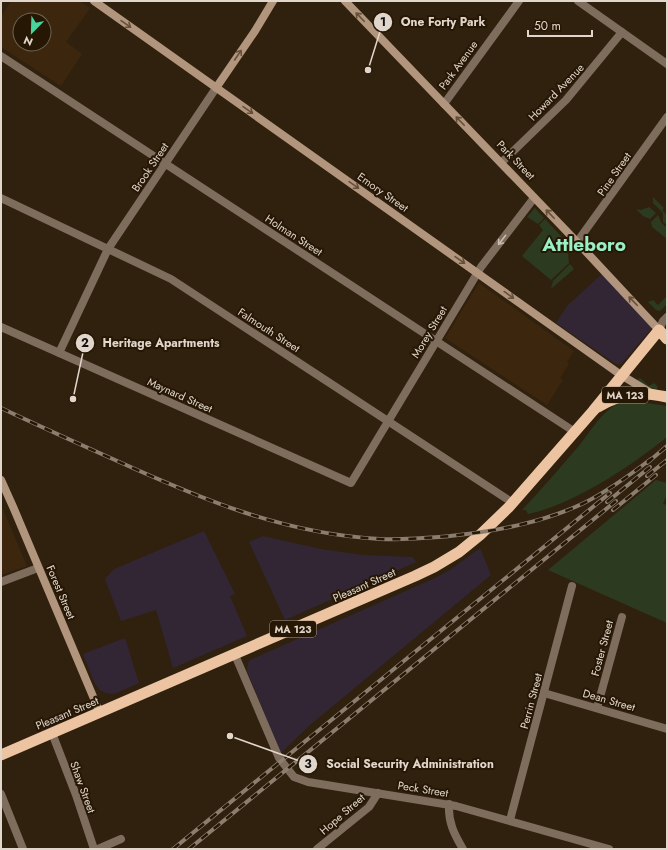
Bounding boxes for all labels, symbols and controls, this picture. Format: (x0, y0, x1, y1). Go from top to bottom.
callout: One Forty Park (373, 10, 493, 34)
north arrow (12, 12, 52, 52)
one-way arrow (355, 12, 365, 22)
scale bar (528, 12, 592, 38)
text: 1 (380, 13, 386, 31)
text: One Forty Park (401, 13, 485, 31)
text: 50 m (534, 17, 561, 35)
one-way arrow (120, 19, 131, 28)
text: N (21, 32, 35, 50)
street label: Park Avenue (435, 37, 481, 93)
one-way arrow (234, 50, 242, 61)
street label: Howard Avenue (525, 60, 588, 124)
one-way arrow (243, 106, 254, 114)
one-way arrow (455, 116, 465, 126)
street label: Park Street (493, 137, 539, 183)
street label: Brook Street (128, 139, 173, 195)
street label: Pine Street (593, 149, 635, 199)
street label: Emory Street (354, 168, 412, 216)
one-way arrow (349, 181, 360, 189)
one-way arrow (545, 209, 555, 219)
street label: Holman Street (262, 210, 326, 260)
district label: Attleboro (541, 231, 626, 258)
one-way arrow (497, 234, 506, 245)
one-way arrow (455, 256, 466, 265)
one-way arrow (503, 291, 514, 299)
one-way arrow (628, 296, 638, 306)
street label: Morey Street (407, 303, 451, 361)
street label: Falmouth Street (235, 304, 304, 356)
callout: Heritage Apartments (75, 331, 228, 355)
text: 2 (81, 334, 89, 352)
text: Heritage Apartments (103, 334, 220, 352)
street label: Maynard Street (145, 374, 215, 417)
road number: MA 123 (602, 387, 648, 403)
street label: Forest Street (42, 563, 80, 622)
street label: Pleasant Street (330, 564, 398, 606)
street label: Foster Street (587, 618, 617, 678)
road number: MA 123 (270, 621, 316, 637)
street label: Perrin Street (516, 671, 546, 731)
street label: Dean Street (581, 685, 637, 715)
street label: Pleasant Street (33, 692, 101, 733)
callout: Social Security Administration (298, 752, 501, 776)
text: 3 (304, 755, 312, 773)
text: Social Security Administration (326, 755, 494, 773)
street label: Shaw Street (66, 759, 100, 815)
street label: Peck Street (397, 777, 450, 801)
street label: Hope Street (316, 790, 368, 838)

